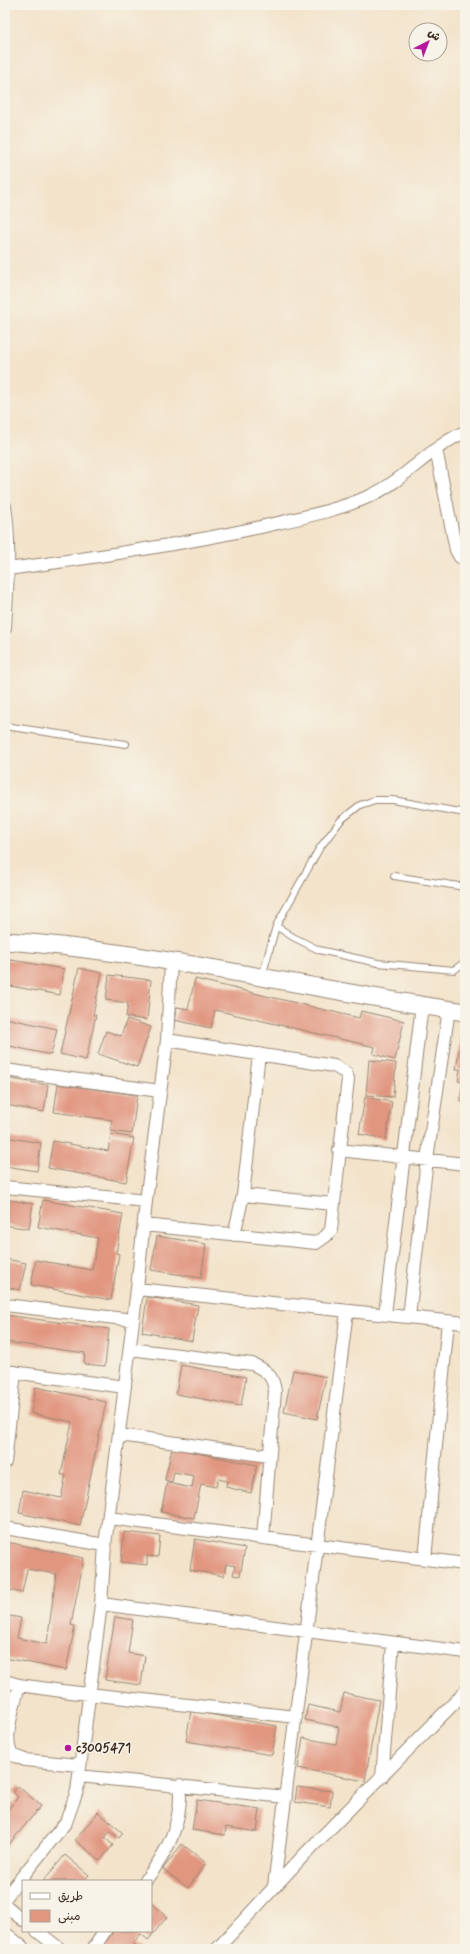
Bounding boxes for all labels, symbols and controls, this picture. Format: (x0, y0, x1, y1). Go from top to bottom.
north arrow (408, 22, 448, 62)
text: ش (425, 26, 443, 45)
place label: c3005471 (76, 1740, 131, 1757)
marker: c3005471 (63, 1743, 73, 1753)
legend (22, 1880, 152, 1932)
text: طريق (58, 1889, 83, 1905)
text: مبنى (58, 1909, 81, 1925)

